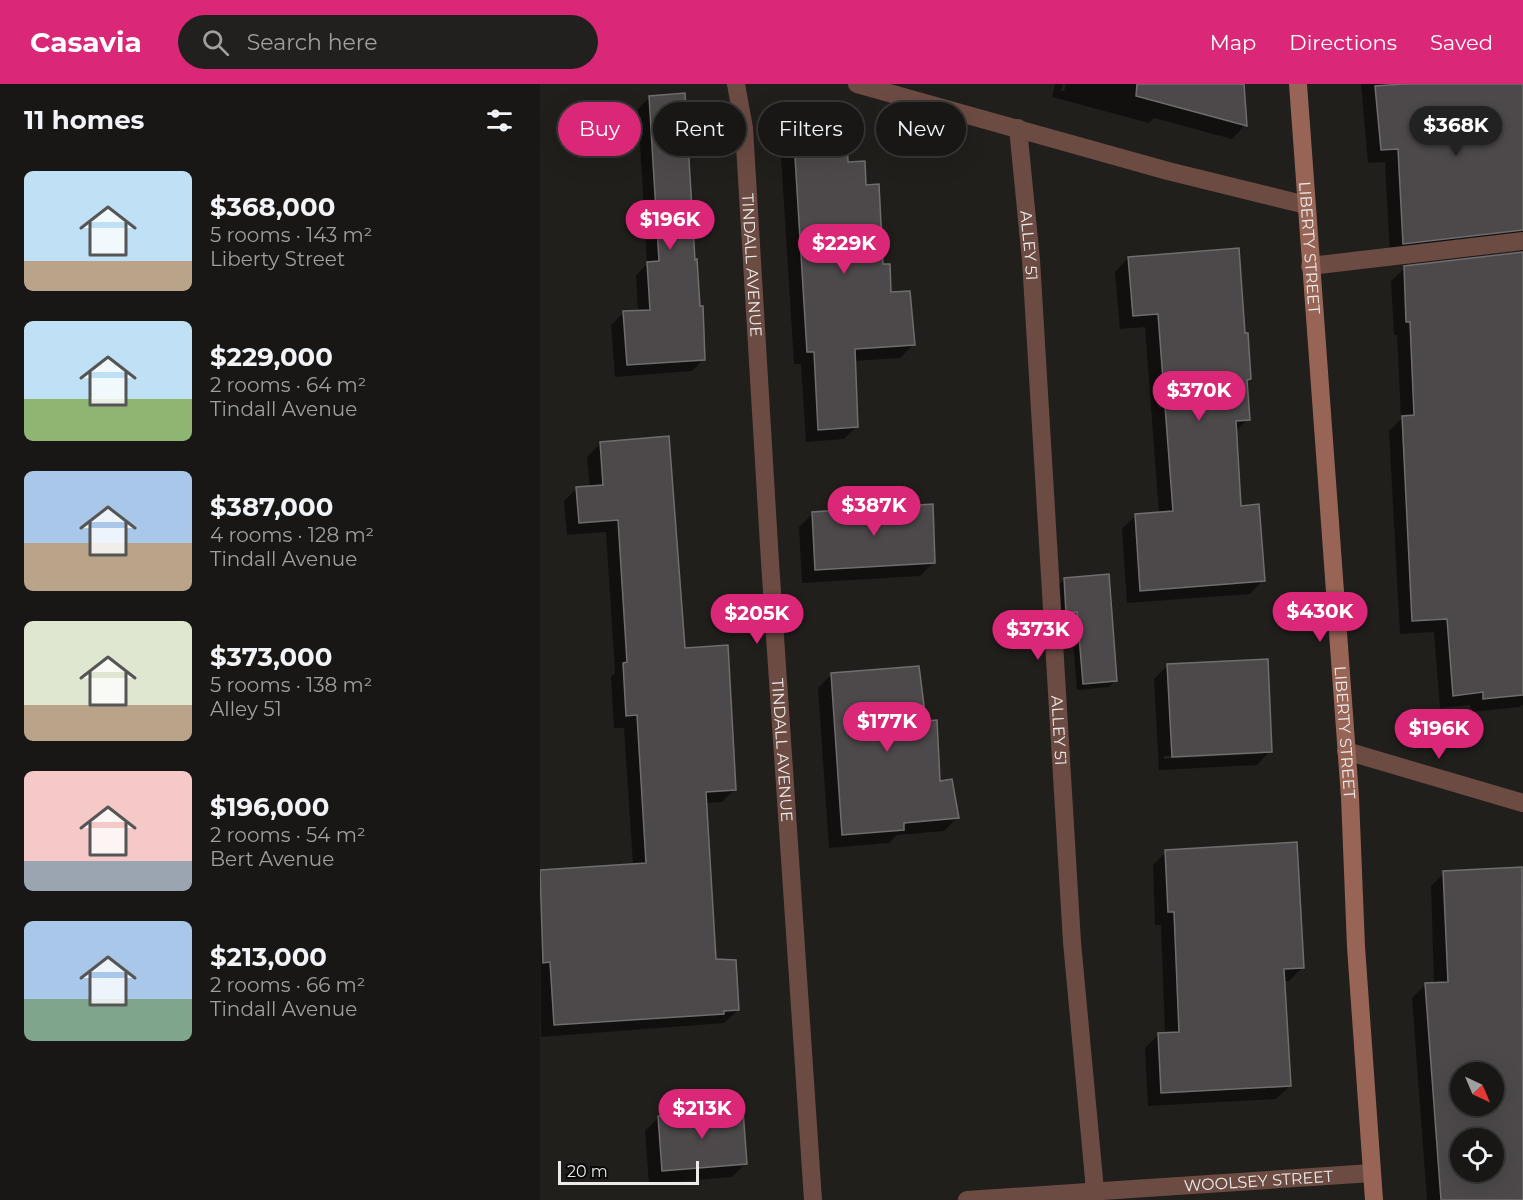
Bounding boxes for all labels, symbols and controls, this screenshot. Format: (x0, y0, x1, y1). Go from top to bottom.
search box (178, 15, 598, 69)
text: Casavia (30, 25, 142, 59)
icon: search (199, 26, 232, 59)
text: Search here (247, 29, 378, 56)
text: Map (1210, 30, 1256, 55)
text: Directions (1289, 30, 1397, 55)
text: Saved (1430, 30, 1493, 55)
chip: Buy (558, 102, 641, 156)
chip: Rent (653, 102, 746, 156)
chip: Filters (758, 102, 864, 156)
chip: New (876, 102, 966, 156)
text: 11 homes (24, 104, 144, 136)
icon: filters (483, 104, 516, 137)
pin: $368K (1414, 106, 1498, 157)
text: $368K (1423, 113, 1489, 137)
street label: LIBERTY STREET (1296, 181, 1324, 315)
text: $368,000 (210, 191, 335, 223)
street label: TINDALL AVENUE (738, 193, 766, 337)
icon: home (72, 195, 144, 267)
pin: $196K (628, 200, 712, 251)
text: $196K (640, 207, 700, 231)
street label: ALLEY 51 (1017, 210, 1042, 281)
text: 5 rooms · 143 m² (210, 223, 372, 247)
pin: $229K (802, 224, 886, 275)
text: $229K (812, 231, 876, 255)
text: Liberty Street (210, 247, 345, 271)
text: $229,000 (210, 341, 333, 373)
icon: home (72, 345, 144, 417)
pin: $370K (1157, 371, 1241, 422)
text: 2 rooms · 64 m² (210, 373, 366, 397)
text: $370K (1167, 378, 1231, 402)
text: Tindall Avenue (210, 397, 357, 421)
pin: $387K (832, 486, 916, 537)
text: $387,000 (210, 491, 333, 523)
text: $387K (842, 493, 906, 517)
icon: home (72, 495, 144, 567)
text: 4 rooms · 128 m² (210, 523, 374, 547)
text: Tindall Avenue (210, 547, 357, 571)
pin: $430K (1278, 592, 1362, 643)
pin: $205K (715, 594, 799, 645)
text: $430K (1287, 599, 1353, 623)
text: $205K (725, 601, 789, 625)
pin: $373K (996, 610, 1080, 661)
text: $373K (1006, 617, 1070, 641)
text: $373,000 (210, 641, 332, 673)
icon: home (72, 645, 144, 717)
street label: LIBERTY STREET (1331, 665, 1360, 800)
text: 5 rooms · 138 m² (210, 673, 372, 697)
street label: TINDALL AVENUE (768, 678, 797, 822)
street label: ALLEY 51 (1048, 695, 1071, 766)
text: Alley 51 (210, 697, 282, 721)
pin: $177K (845, 702, 929, 753)
text: $177K (857, 709, 917, 733)
pin: $196K (1397, 709, 1481, 760)
text: $196K (1409, 716, 1469, 740)
text: $196,000 (210, 791, 329, 823)
icon: home (72, 795, 144, 867)
text: 2 rooms · 54 m² (210, 823, 366, 847)
text: Bert Avenue (210, 847, 334, 871)
text: $213,000 (210, 941, 327, 973)
icon: home (72, 945, 144, 1017)
text: 2 rooms · 66 m² (210, 973, 365, 997)
text: Tindall Avenue (210, 997, 357, 1021)
north arrow (1450, 1062, 1504, 1116)
map controls (1450, 1062, 1504, 1182)
pin: $213K (660, 1089, 744, 1140)
text: $213K (672, 1096, 732, 1120)
button: locate (1450, 1128, 1504, 1182)
scale bar (558, 1158, 699, 1186)
text: 20 m (567, 1162, 608, 1181)
street label: WOOLSEY STREET (1183, 1166, 1334, 1195)

